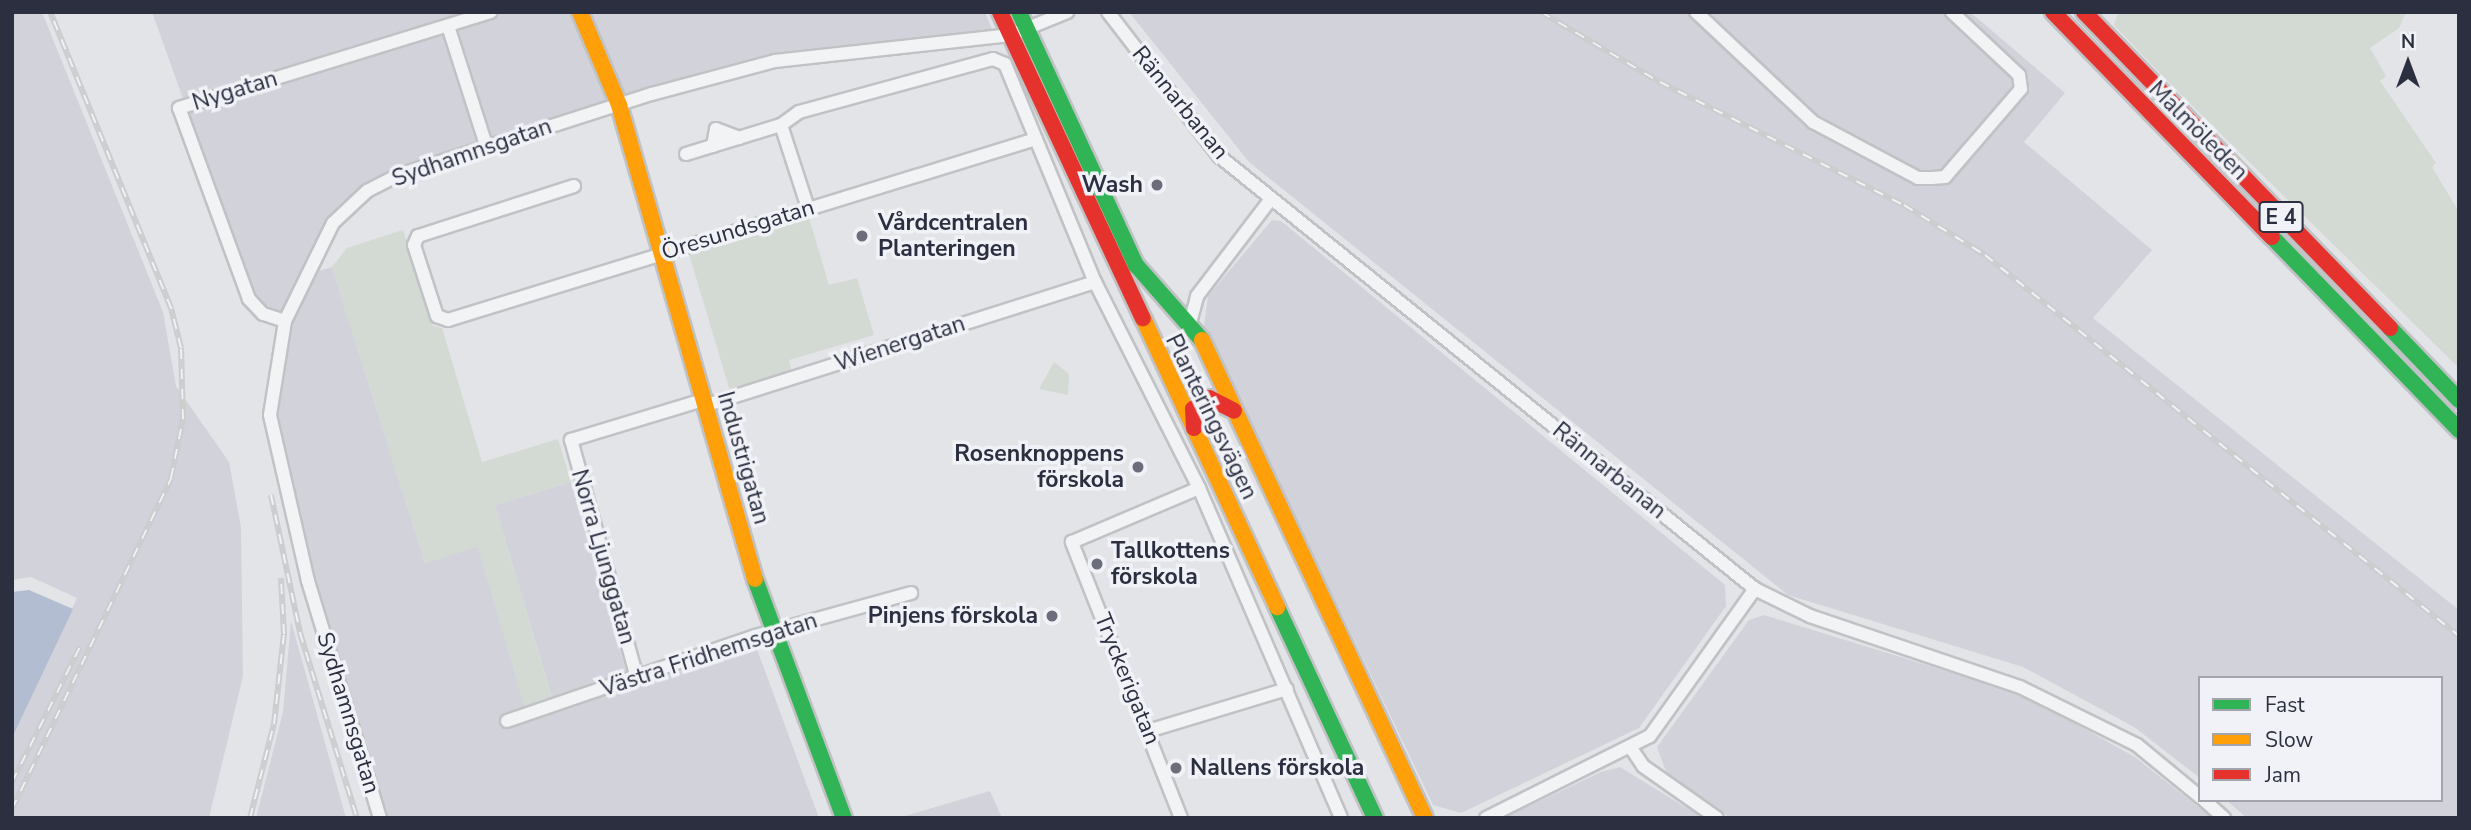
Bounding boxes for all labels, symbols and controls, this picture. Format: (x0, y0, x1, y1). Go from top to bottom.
north arrow (2373, 28, 2443, 98)
text: N (2401, 29, 2415, 55)
street label: Rännarbanan (1126, 41, 1234, 165)
street label: Nygatan (189, 65, 281, 117)
street label: Malmöleden (2143, 76, 2253, 186)
street label: Sydhamnsgatan (389, 113, 555, 193)
place label: Wash (1082, 171, 1143, 199)
marker: Wash (1149, 177, 1165, 193)
street label: Öresundsgatan (658, 194, 818, 266)
road number: E 4 (2258, 200, 2304, 234)
place label: Vårdcentralen Planteringen (878, 209, 1028, 263)
marker: Vårdcentralen Planteringen (852, 226, 872, 246)
street label: Wienergatan (831, 310, 969, 378)
street label: Planteringsvägen (1159, 330, 1263, 504)
street label: Industrigatan (711, 388, 775, 528)
street label: Rännarbanan (1547, 417, 1671, 525)
place label: Rosenknoppens förskola (954, 440, 1124, 494)
marker: Rosenknoppens förskola (1130, 459, 1146, 475)
street label: Norra Ljunggatan (565, 466, 641, 648)
place label: Tallkottens förskola (1111, 537, 1230, 591)
marker: Tallkottens förskola (1089, 556, 1105, 572)
place label: Pinjens förskola (868, 602, 1038, 630)
street label: Västra Fridhemsgatan (597, 607, 821, 703)
marker: Pinjens förskola (1044, 608, 1060, 624)
street label: Tryckerigatan (1088, 609, 1166, 749)
street label: Sydhamnsgatan (310, 629, 386, 797)
legend (2198, 676, 2443, 802)
text: Fast (2265, 691, 2305, 719)
text: Slow (2265, 726, 2313, 754)
place label: Nallens förskola (1190, 754, 1364, 782)
marker: Nallens förskola (1168, 760, 1184, 776)
text: Jam (2265, 761, 2301, 789)

